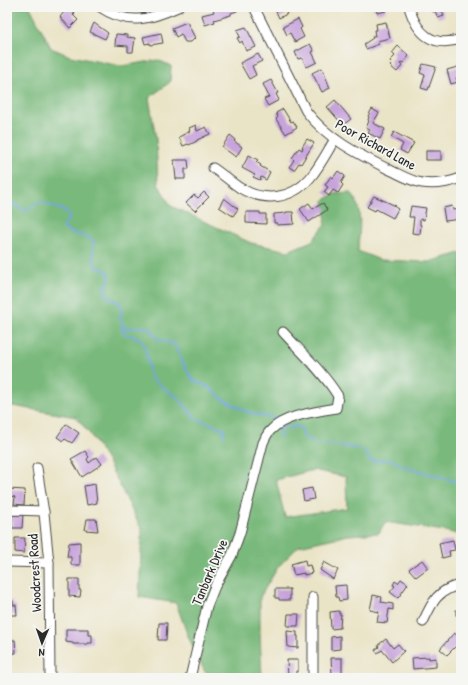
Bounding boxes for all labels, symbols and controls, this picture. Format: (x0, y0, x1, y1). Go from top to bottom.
street label: Poor Richard Lane (332, 114, 420, 174)
street label: Woodcrest Road (22, 533, 46, 613)
street label: Tanbark Drive (187, 536, 232, 608)
north arrow (22, 623, 62, 663)
text: N (38, 646, 45, 660)

